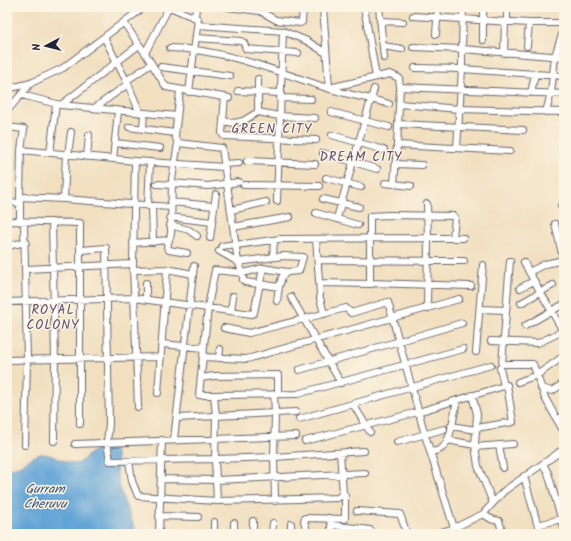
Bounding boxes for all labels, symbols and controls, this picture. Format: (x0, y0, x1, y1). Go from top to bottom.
north arrow (26, 26, 66, 66)
text: N (28, 43, 46, 52)
district label: GREEN CITY (231, 119, 313, 140)
district label: DREAM CITY (319, 147, 403, 168)
district label: ROYAL COLONY (26, 300, 80, 336)
water label: Gurram Cheruvu (24, 479, 68, 515)

